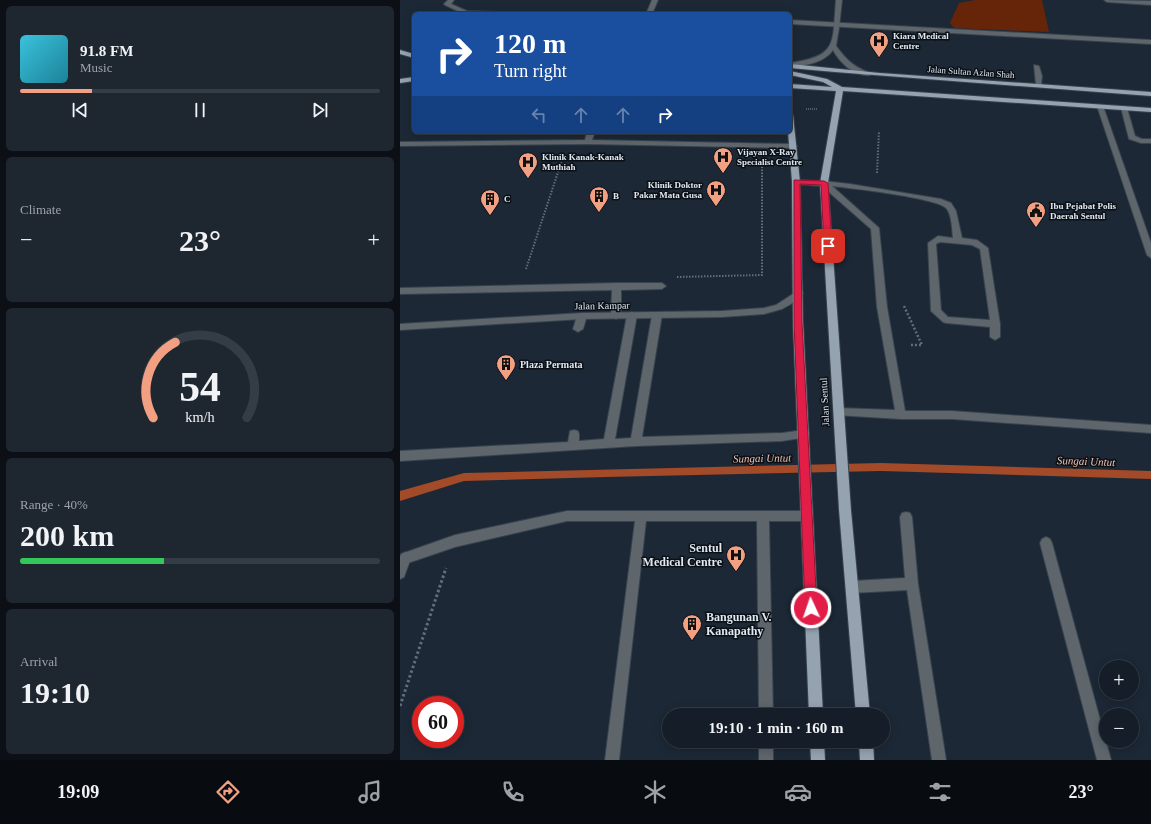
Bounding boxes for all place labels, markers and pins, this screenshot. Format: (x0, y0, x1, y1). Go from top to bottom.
hospital icon: Kiara Medical Centre (868, 30, 890, 58)
place label: Kiara Medical Centre (893, 31, 949, 51)
hospital icon: Vijayan X-Ray Specialist Centre (712, 146, 734, 174)
place label: Vijayan X-Ray Specialist Centre (737, 147, 802, 167)
hospital icon: Klinik Kanak-Kanak Muthiah (517, 151, 539, 179)
place label: Klinik Kanak-Kanak Muthiah (542, 152, 624, 172)
hospital icon: Klinik Doktor Pakar Mata Gusa (705, 179, 727, 207)
place label: Klinik Doktor Pakar Mata Gusa (634, 180, 702, 200)
building icon: B (588, 185, 610, 213)
building icon: C (479, 188, 501, 216)
place label: B (613, 191, 619, 201)
place label: C (504, 194, 511, 204)
public building icon: Ibu Pejabat Polis Daerah Sentul (1025, 200, 1047, 228)
place label: Ibu Pejabat Polis Daerah Sentul (1050, 201, 1117, 221)
pin (811, 229, 845, 263)
building icon: Plaza Permata (495, 353, 517, 381)
place label: Plaza Permata (520, 359, 582, 370)
place label: Sentul Medical Centre (643, 541, 723, 569)
hospital icon: Sentul Medical Centre (725, 544, 747, 572)
place label: Bangunan V. Kanapathy (706, 610, 772, 638)
building icon: Bangunan V. Kanapathy (681, 613, 703, 641)

